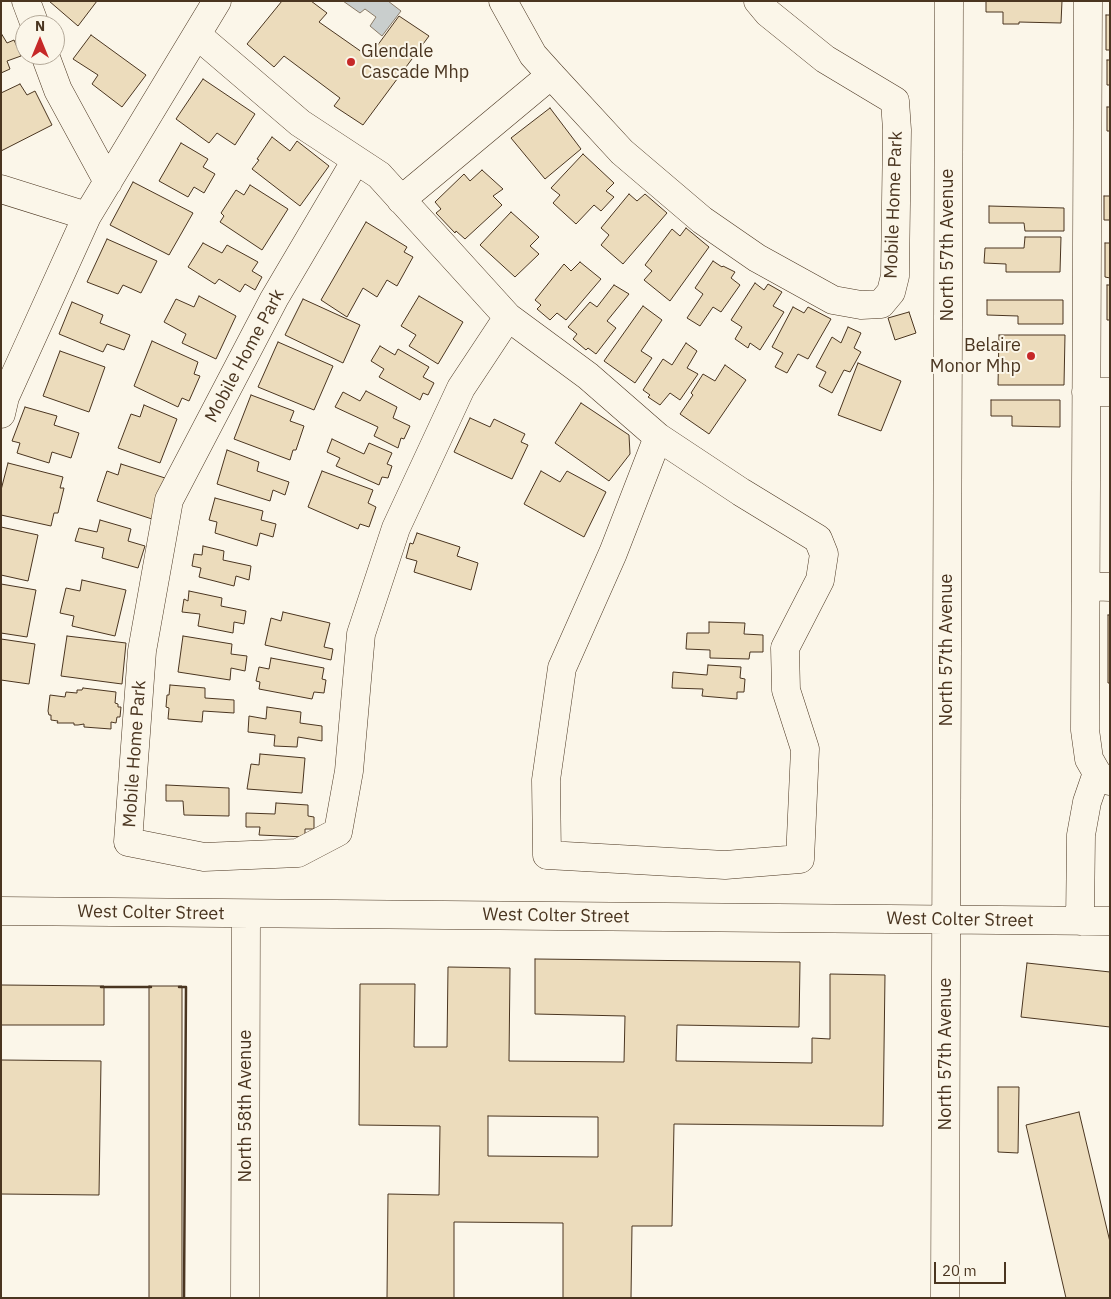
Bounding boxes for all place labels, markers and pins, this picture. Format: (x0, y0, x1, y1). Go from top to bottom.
place label: Glendale Cascade Mhp (361, 41, 469, 84)
marker: Glendale Cascade Mhp (345, 56, 357, 68)
place label: Belaire Monor Mhp (930, 335, 1021, 378)
marker: Belaire Monor Mhp (1025, 350, 1037, 362)

